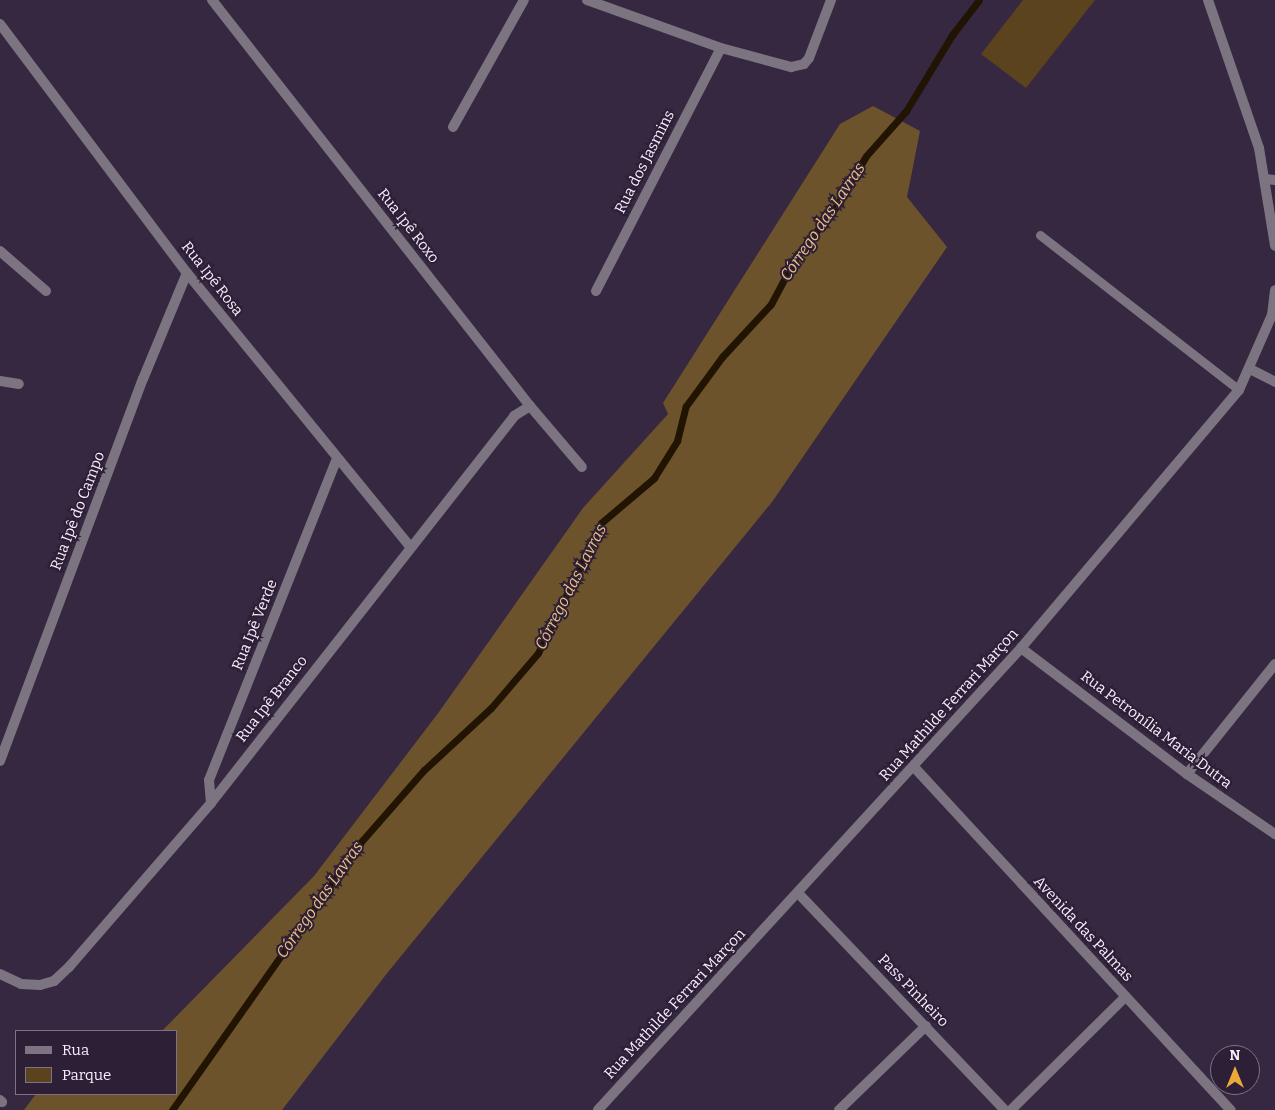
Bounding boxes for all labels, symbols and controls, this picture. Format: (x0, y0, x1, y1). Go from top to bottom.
street label: Rua dos Jasmins (611, 107, 679, 217)
water label: Córrego das Lavras (776, 159, 870, 285)
street label: Rua Ipê Roxo (373, 185, 443, 267)
street label: Rua Ipê Rosa (177, 238, 247, 320)
street label: Rua Ipê do Campo (47, 449, 109, 573)
water label: Córrego das Lavras (531, 521, 611, 653)
street label: Rua Ipê Verde (229, 577, 281, 673)
street label: Rua Mathilde Ferrari Marçon (876, 625, 1022, 785)
street label: Rua Ipê Branco (233, 652, 311, 746)
street label: Rua Petronília Maria Dutra (1077, 667, 1235, 793)
water label: Córrego das Lavras (273, 838, 367, 962)
street label: Avenida das Palmas (1030, 873, 1136, 985)
street label: Rua Mathilde Ferrari Marçon (601, 925, 749, 1083)
street label: Pass Pinheiro (874, 951, 952, 1031)
legend (15, 1030, 178, 1095)
text: Rua (62, 1041, 89, 1059)
north arrow (1210, 1045, 1260, 1095)
text: N (1230, 1047, 1240, 1064)
text: Parque (62, 1066, 111, 1084)

